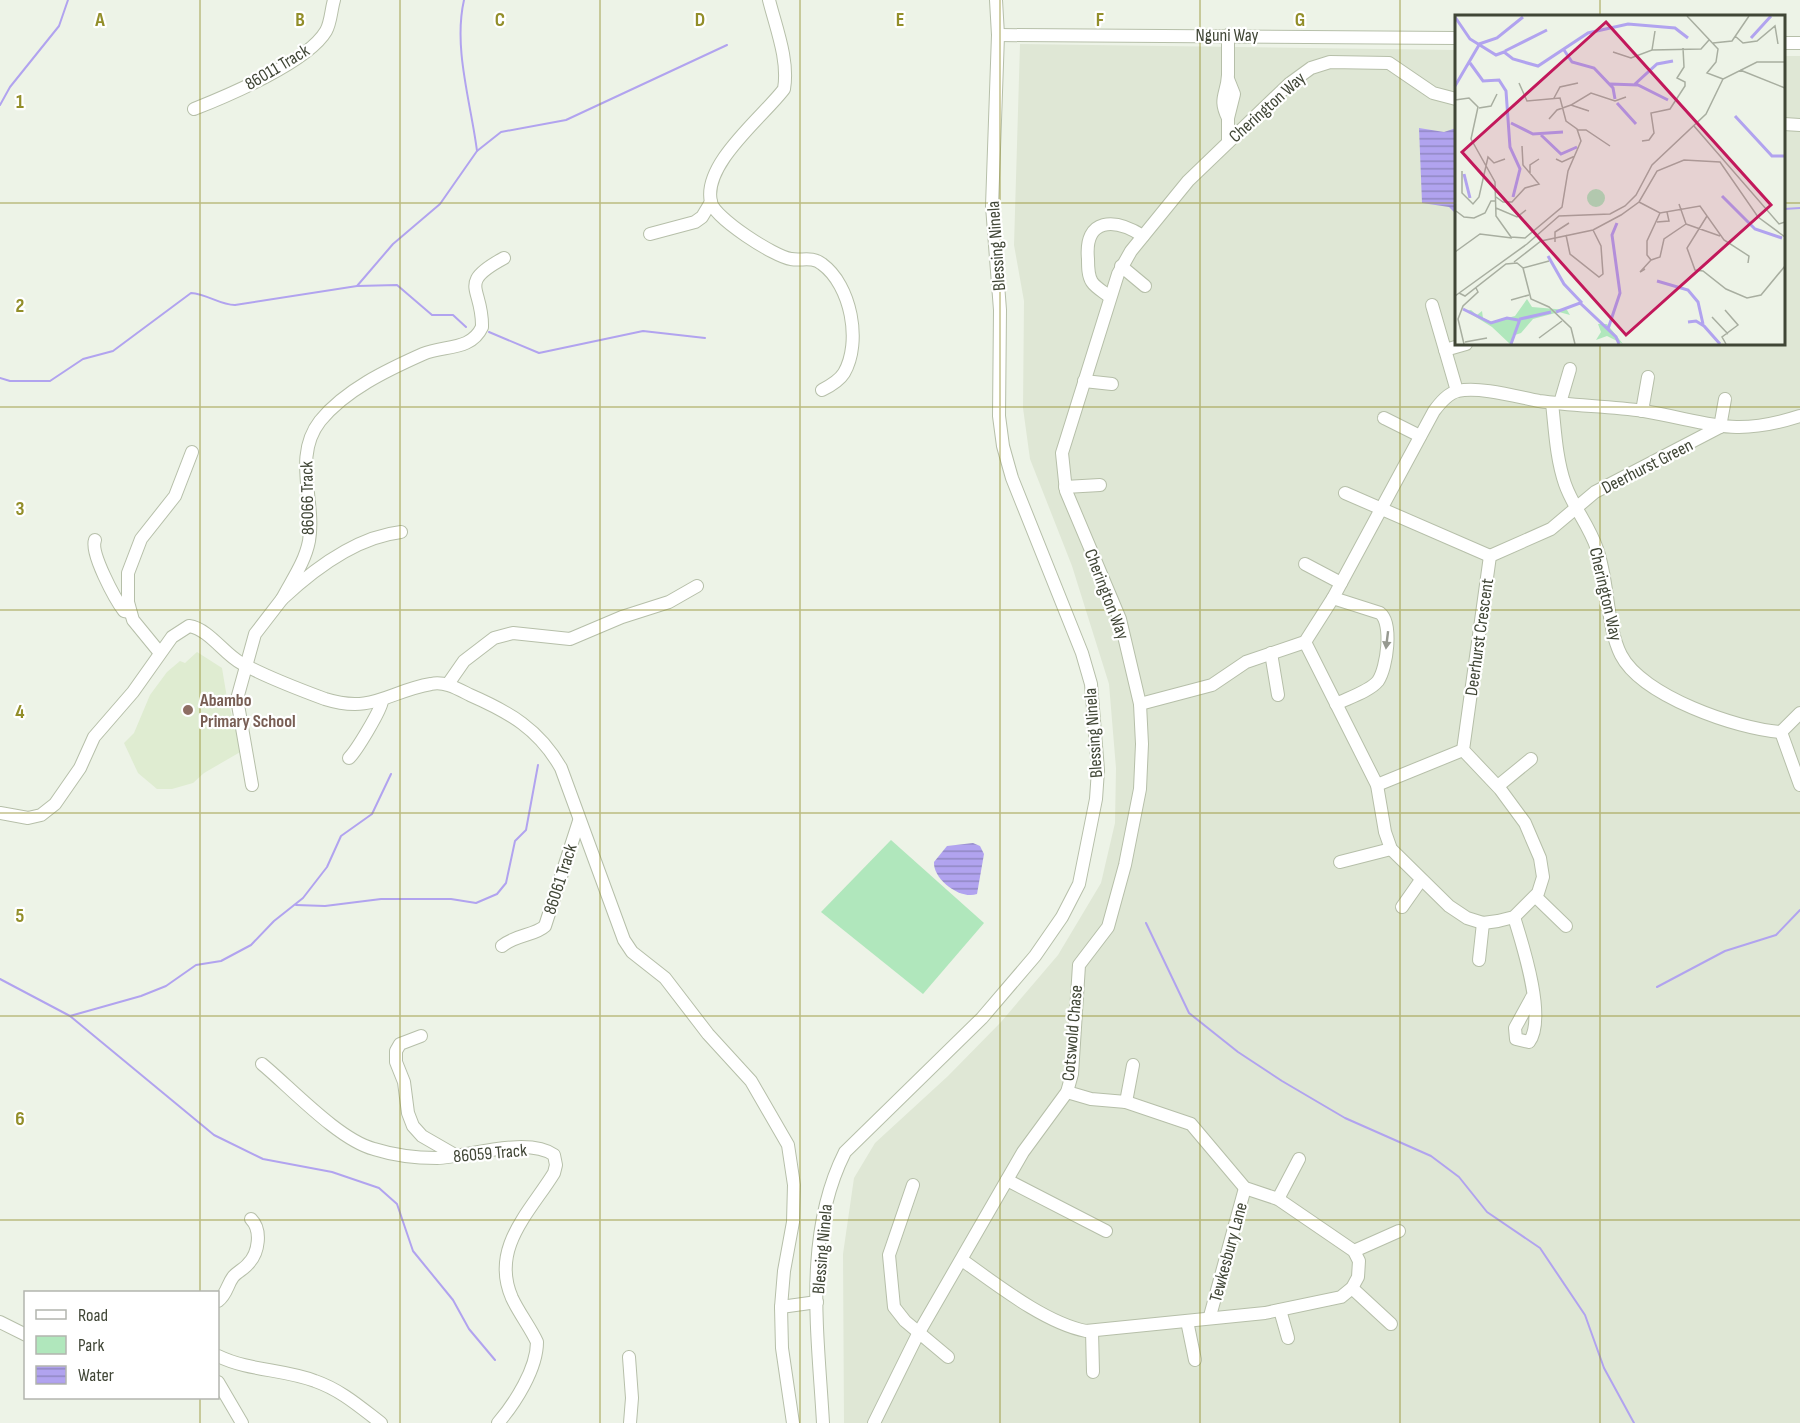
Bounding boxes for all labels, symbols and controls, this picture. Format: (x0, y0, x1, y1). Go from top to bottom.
text: A (94, 8, 105, 32)
text: B (295, 8, 305, 32)
text: C (495, 8, 505, 32)
text: D (695, 8, 705, 32)
text: E (896, 8, 904, 32)
text: F (1096, 8, 1104, 32)
text: G (1295, 8, 1305, 32)
inset map (1455, 15, 1785, 345)
street label: Nguni Way (1196, 25, 1258, 46)
street label: 86011 Track (241, 40, 313, 95)
street label: Cherington Way (1225, 68, 1310, 147)
text: 1 (16, 90, 24, 114)
street label: Blessing Ninela (983, 200, 1010, 292)
text: 2 (16, 294, 24, 318)
street label: Deerhurst Green (1598, 435, 1696, 498)
street label: 86066 Track (296, 461, 319, 535)
text: 3 (16, 497, 25, 521)
street label: Cherington Way (1585, 545, 1626, 643)
street label: Cherington Way (1080, 546, 1133, 642)
street label: Deerhurst Crescent (1461, 577, 1498, 697)
one-way arrow (1382, 630, 1391, 649)
street label: Blessing Ninela (1080, 687, 1107, 779)
place label: Abambo Primary School (199, 690, 296, 732)
text: 4 (15, 700, 25, 724)
marker: Abambo Primary School (181, 703, 195, 717)
street label: 86061 Track (539, 841, 582, 917)
text: 5 (16, 904, 25, 928)
street label: Cotswold Chase (1058, 984, 1087, 1082)
text: 6 (15, 1107, 25, 1131)
street label: 86059 Track (452, 1140, 528, 1167)
street label: Tewkesbury Lane (1205, 1200, 1252, 1304)
street label: Blessing Ninela (808, 1203, 837, 1295)
legend (24, 1291, 219, 1399)
text: Road (78, 1305, 108, 1326)
text: Park (78, 1335, 104, 1356)
text: Water (78, 1365, 114, 1386)

